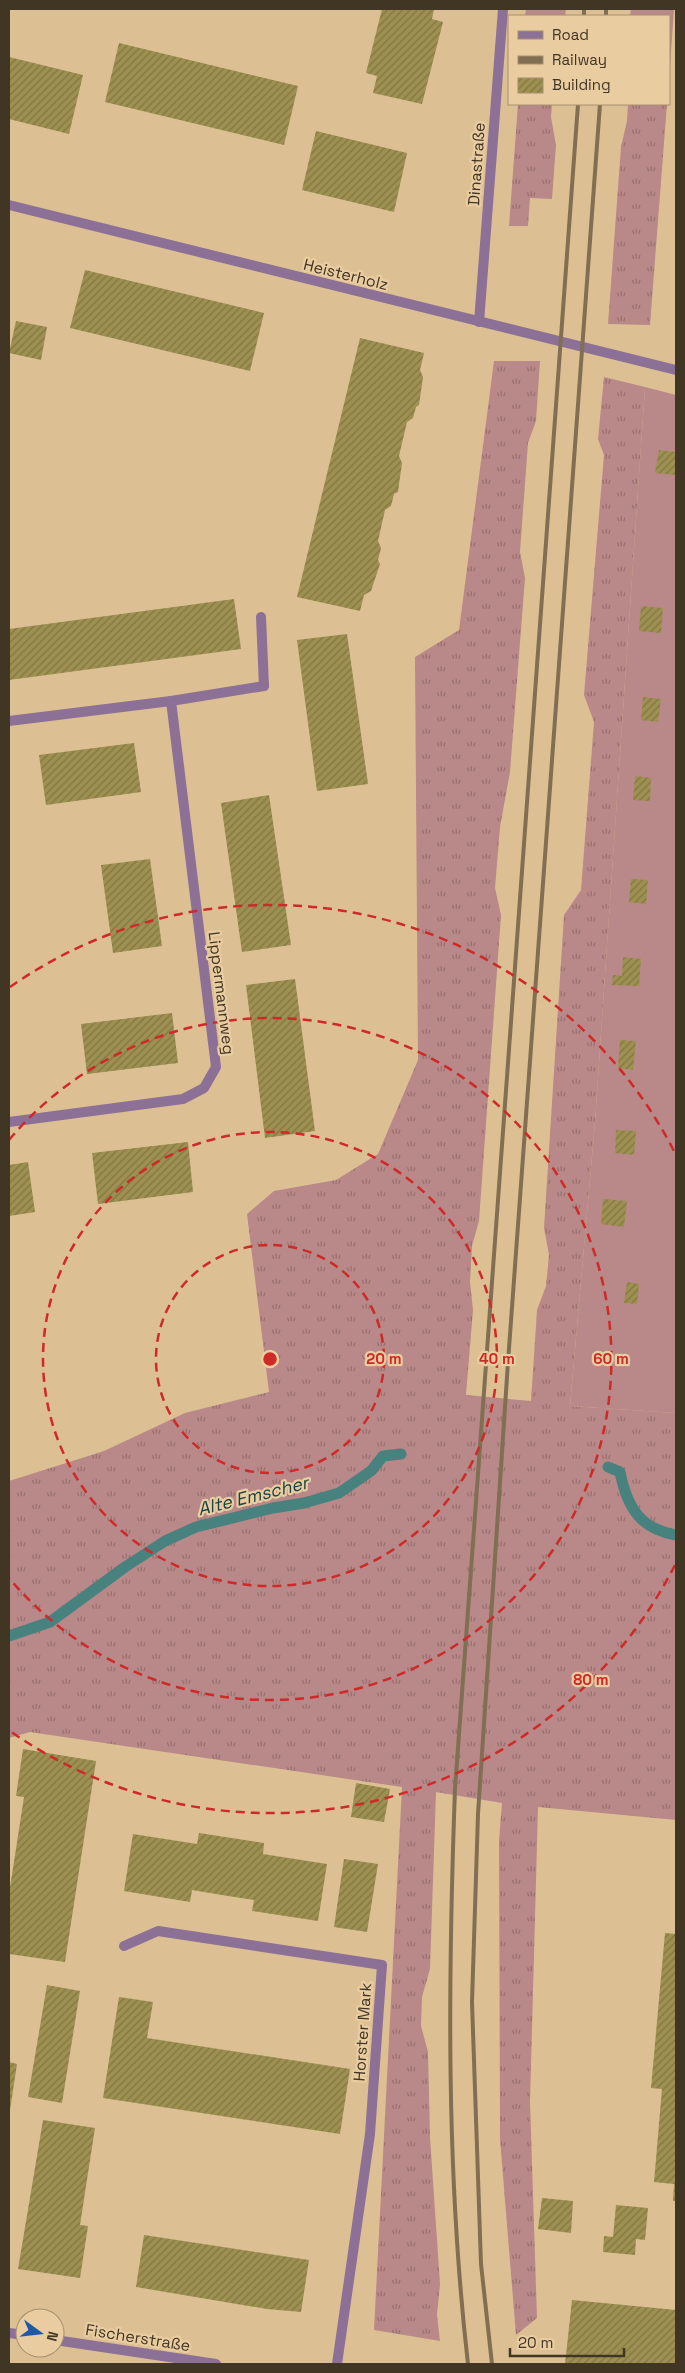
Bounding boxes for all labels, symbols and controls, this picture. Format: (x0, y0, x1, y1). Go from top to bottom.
legend (508, 15, 670, 105)
text: Road (552, 25, 589, 44)
text: Railway (552, 50, 607, 69)
text: Building (552, 75, 611, 94)
street label: Dinastraße (463, 122, 490, 206)
street label: Heisterholz (301, 254, 390, 295)
street label: Lippermannweg (204, 930, 239, 1056)
text: 20 m (366, 1349, 402, 1368)
text: 40 m (479, 1349, 515, 1368)
text: 60 m (593, 1349, 629, 1368)
centre of rings (261, 1350, 279, 1368)
water label: Alte Emscher (195, 1470, 313, 1520)
text: 80 m (573, 1670, 609, 1689)
street label: Horster Mark (349, 1982, 376, 2082)
north arrow (15, 2308, 65, 2358)
street label: Fischerstraße (84, 2319, 192, 2356)
scale bar (510, 2326, 624, 2358)
text: N (43, 2329, 62, 2343)
text: 20 m (518, 2333, 553, 2352)

